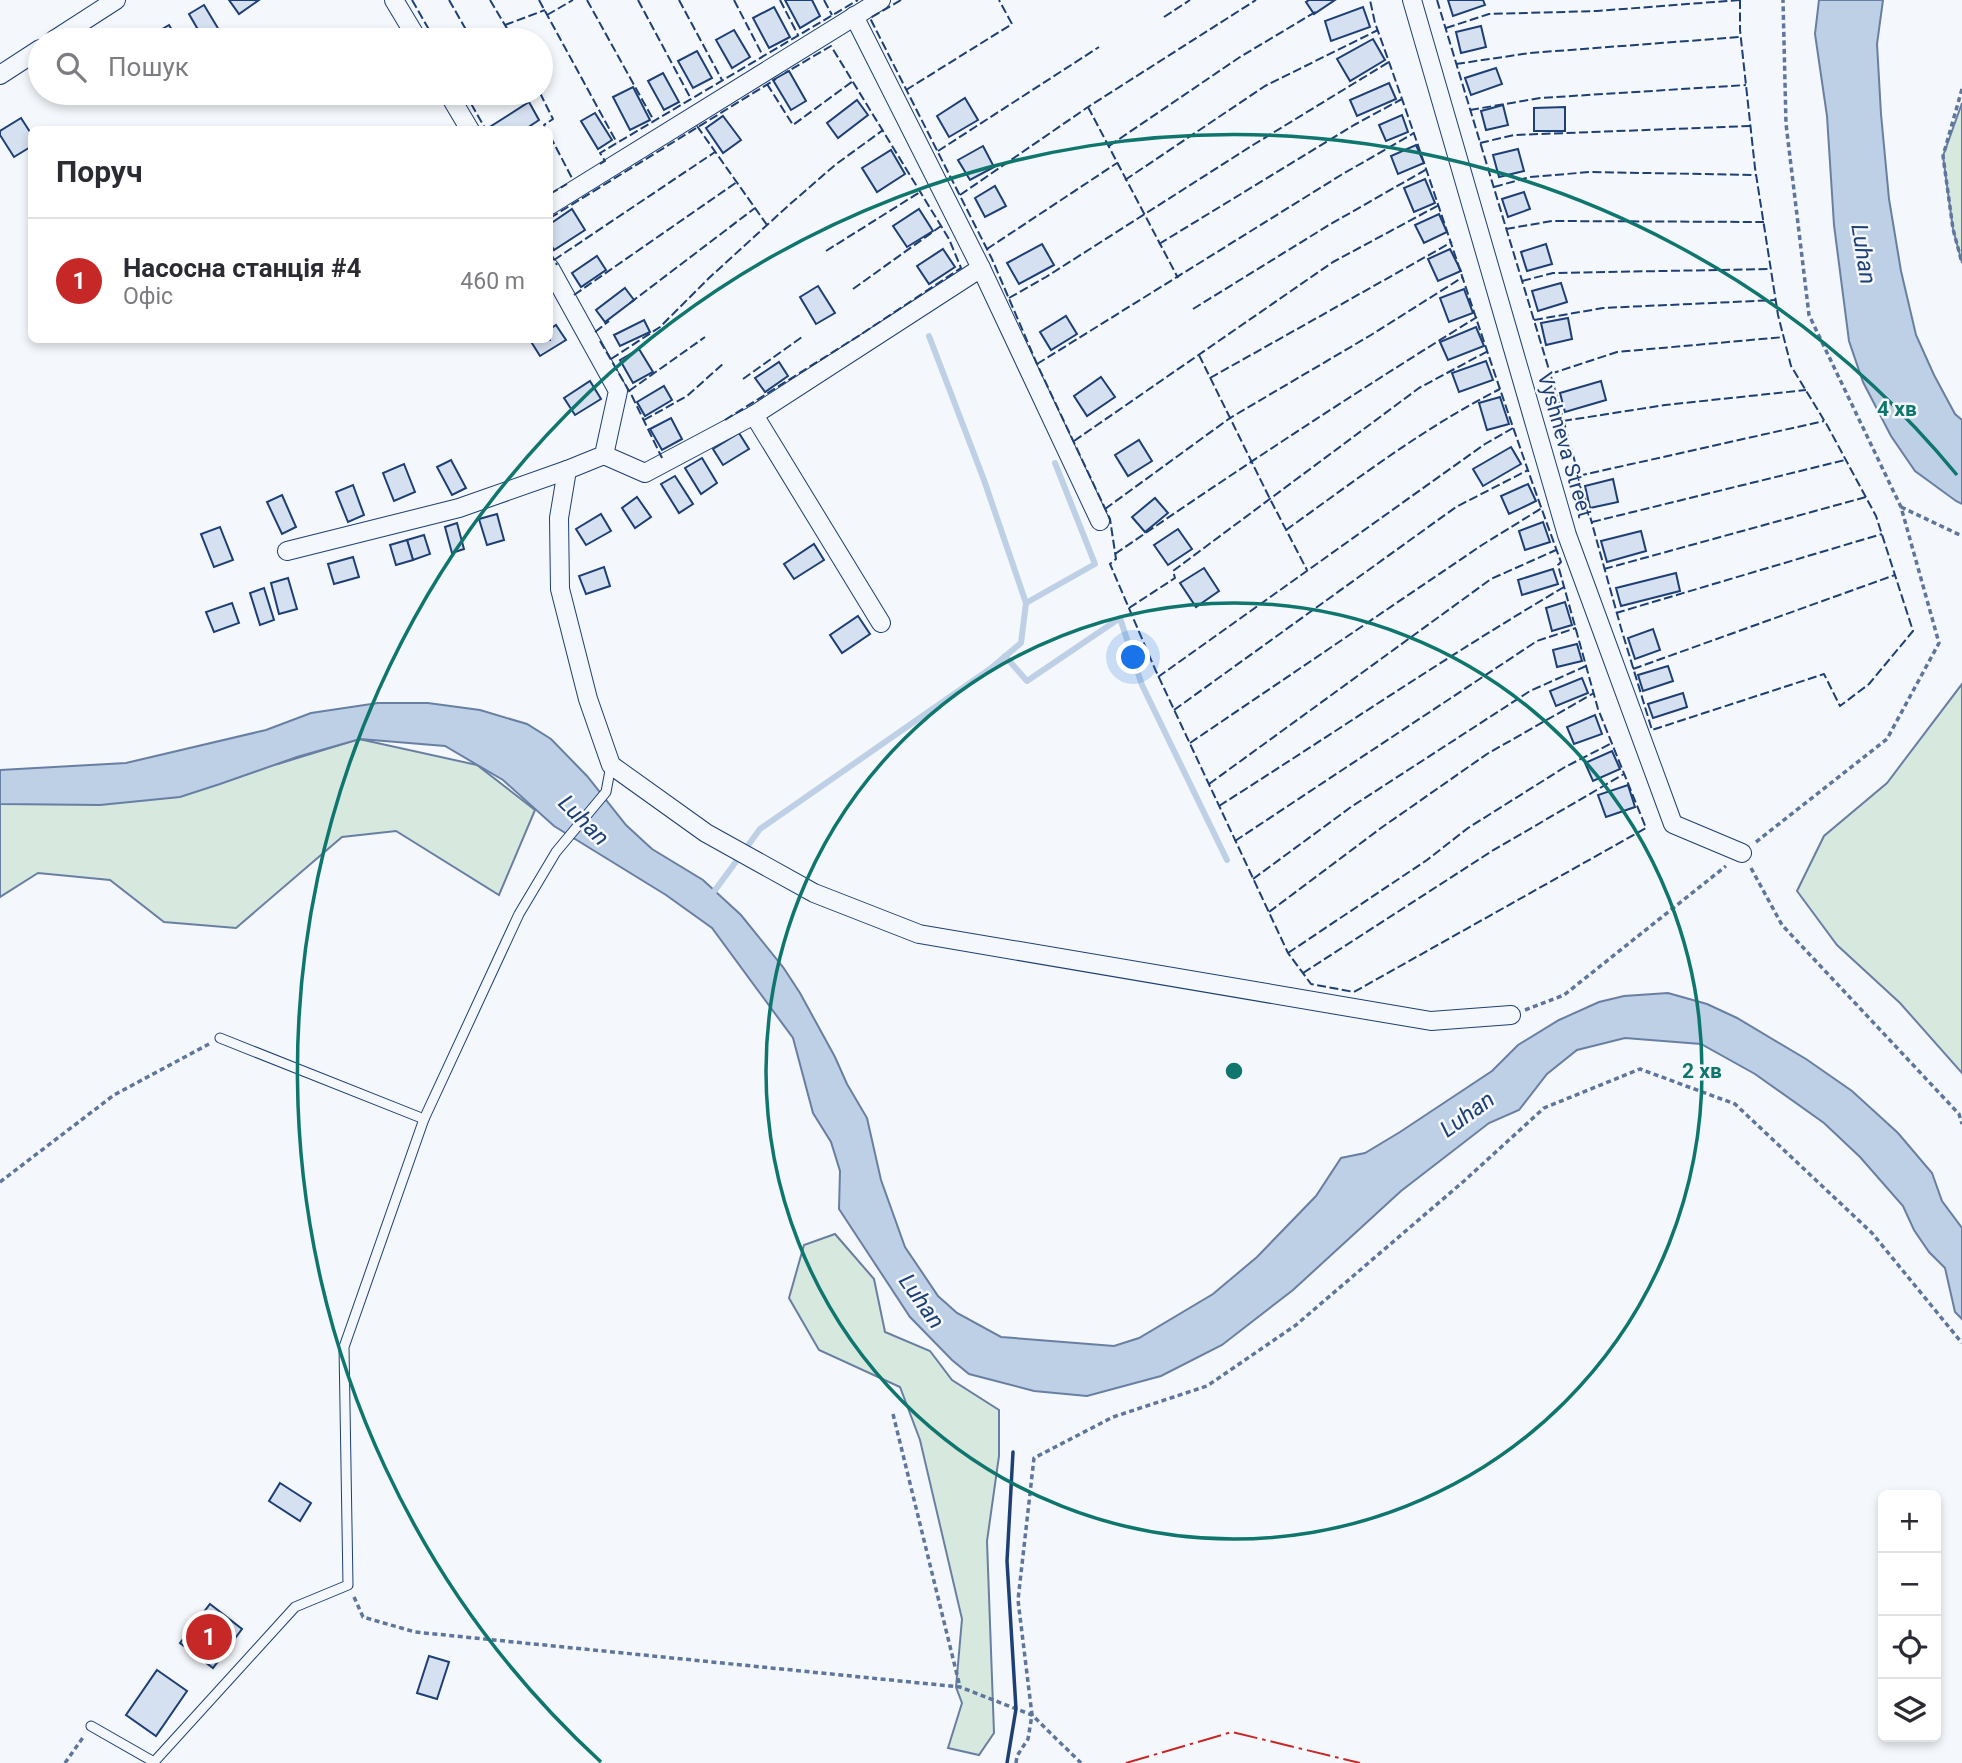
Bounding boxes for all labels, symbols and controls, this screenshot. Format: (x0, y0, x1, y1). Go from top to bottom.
search box (28, 28, 553, 105)
icon: search (52, 48, 90, 86)
text: Пошук (108, 52, 189, 82)
text: Поруч (56, 154, 143, 189)
water label: Luhan (1845, 222, 1882, 286)
text: Насосна станція #4 (123, 253, 361, 283)
text: 1 (72, 268, 86, 295)
text: 460 m (460, 268, 525, 295)
text: Офіс (123, 283, 173, 310)
street label: Vyshneva Street (1533, 369, 1597, 521)
text: 4 хв (1877, 397, 1917, 421)
your location (1116, 640, 1150, 674)
water label: Luhan (553, 789, 615, 851)
centre of rings (1222, 1059, 1246, 1083)
text: 2 хв (1682, 1059, 1722, 1083)
water label: Luhan (1435, 1086, 1500, 1143)
water label: Luhan (893, 1269, 950, 1334)
map controls (1878, 1490, 1941, 1742)
button: + (1878, 1490, 1941, 1553)
button: − (1878, 1553, 1941, 1616)
pin: 1 (186, 1611, 232, 1663)
button: locate (1878, 1616, 1941, 1679)
button: layers (1878, 1679, 1941, 1742)

